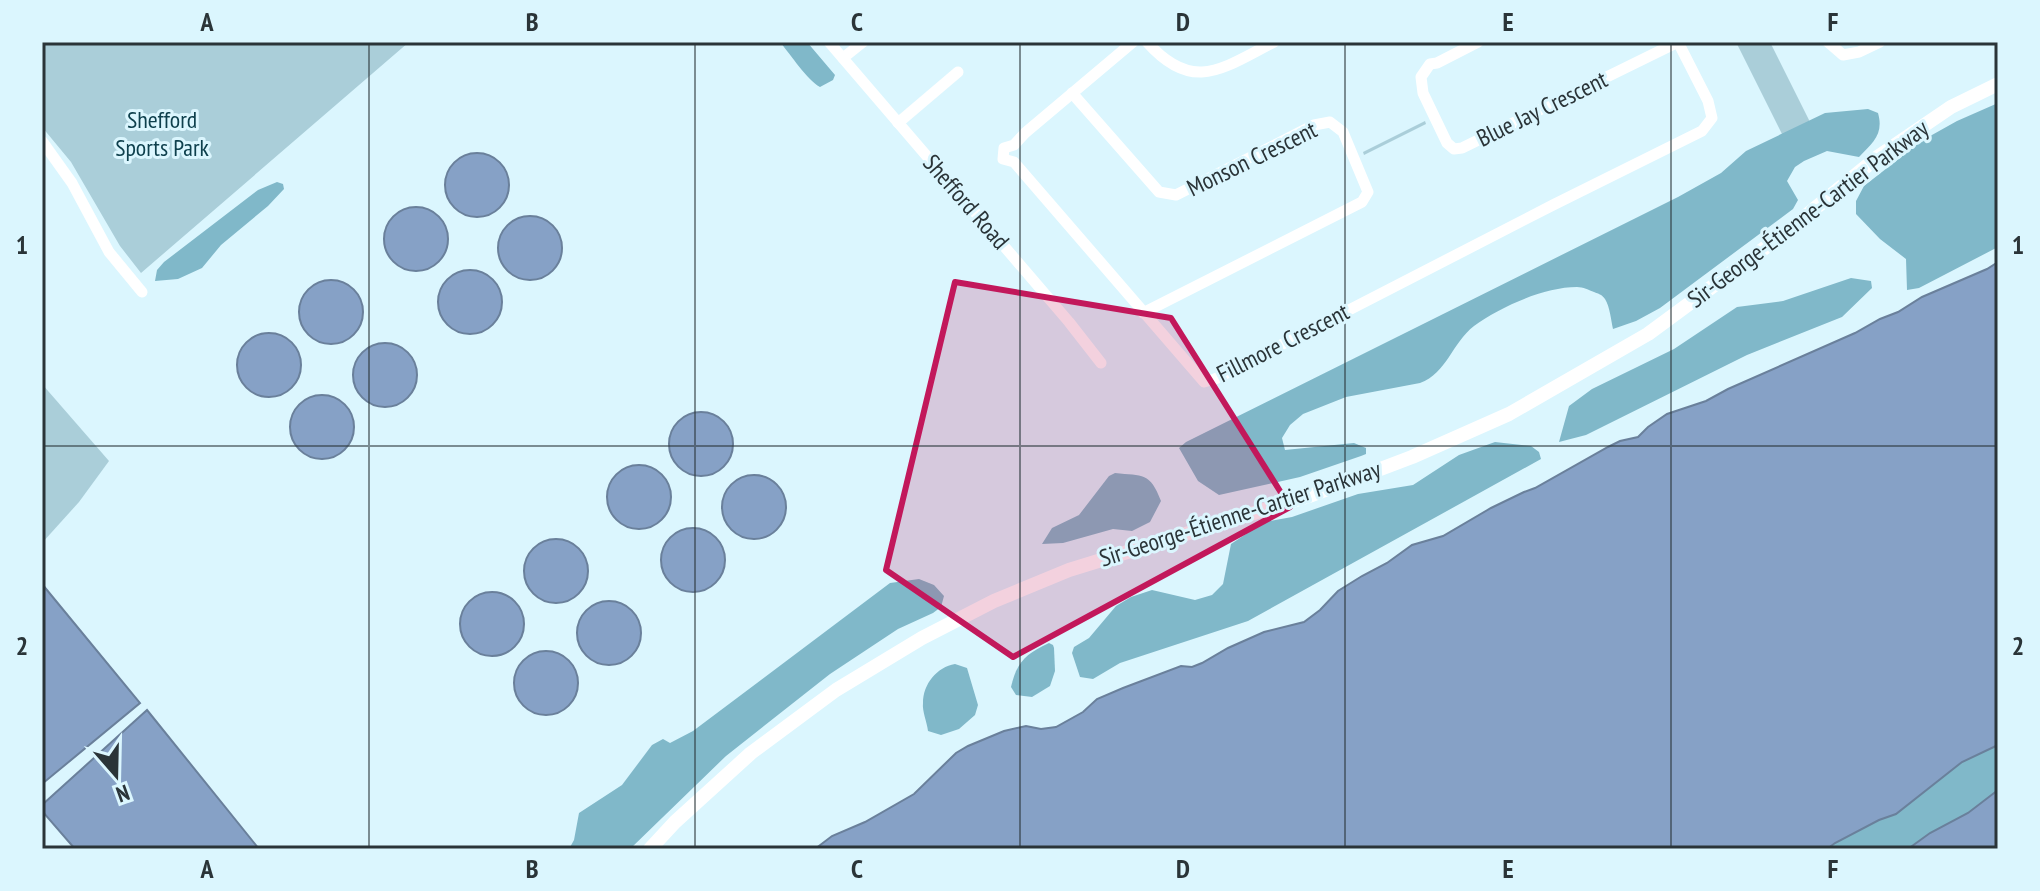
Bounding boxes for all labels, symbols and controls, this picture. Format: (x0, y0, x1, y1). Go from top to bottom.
text: A (199, 5, 214, 38)
text: B (526, 5, 539, 38)
text: C (851, 5, 863, 38)
text: D (1176, 5, 1190, 38)
text: E (1502, 5, 1514, 38)
text: F (1828, 5, 1839, 38)
street label: Blue Jay Crescent (1471, 63, 1613, 154)
park label: Shefford Sports Park (115, 104, 210, 163)
street label: Sir-George-Étienne-Cartier Parkway (1681, 113, 1934, 314)
street label: Monson Crescent (1182, 114, 1322, 203)
street label: Shefford Road (917, 148, 1016, 256)
text: 1 (16, 228, 28, 261)
text: 1 (2012, 228, 2024, 261)
street label: Fillmore Crescent (1211, 296, 1354, 389)
street label: Sir-George-Étienne-Cartier Parkway (1095, 453, 1384, 574)
text: 2 (16, 629, 28, 662)
text: 2 (2012, 629, 2024, 662)
north arrow (76, 735, 156, 815)
text: N (112, 779, 133, 809)
text: A (199, 852, 214, 885)
text: B (526, 852, 539, 885)
text: C (851, 852, 863, 885)
text: D (1176, 852, 1190, 885)
text: E (1502, 852, 1514, 885)
text: F (1828, 852, 1839, 885)

